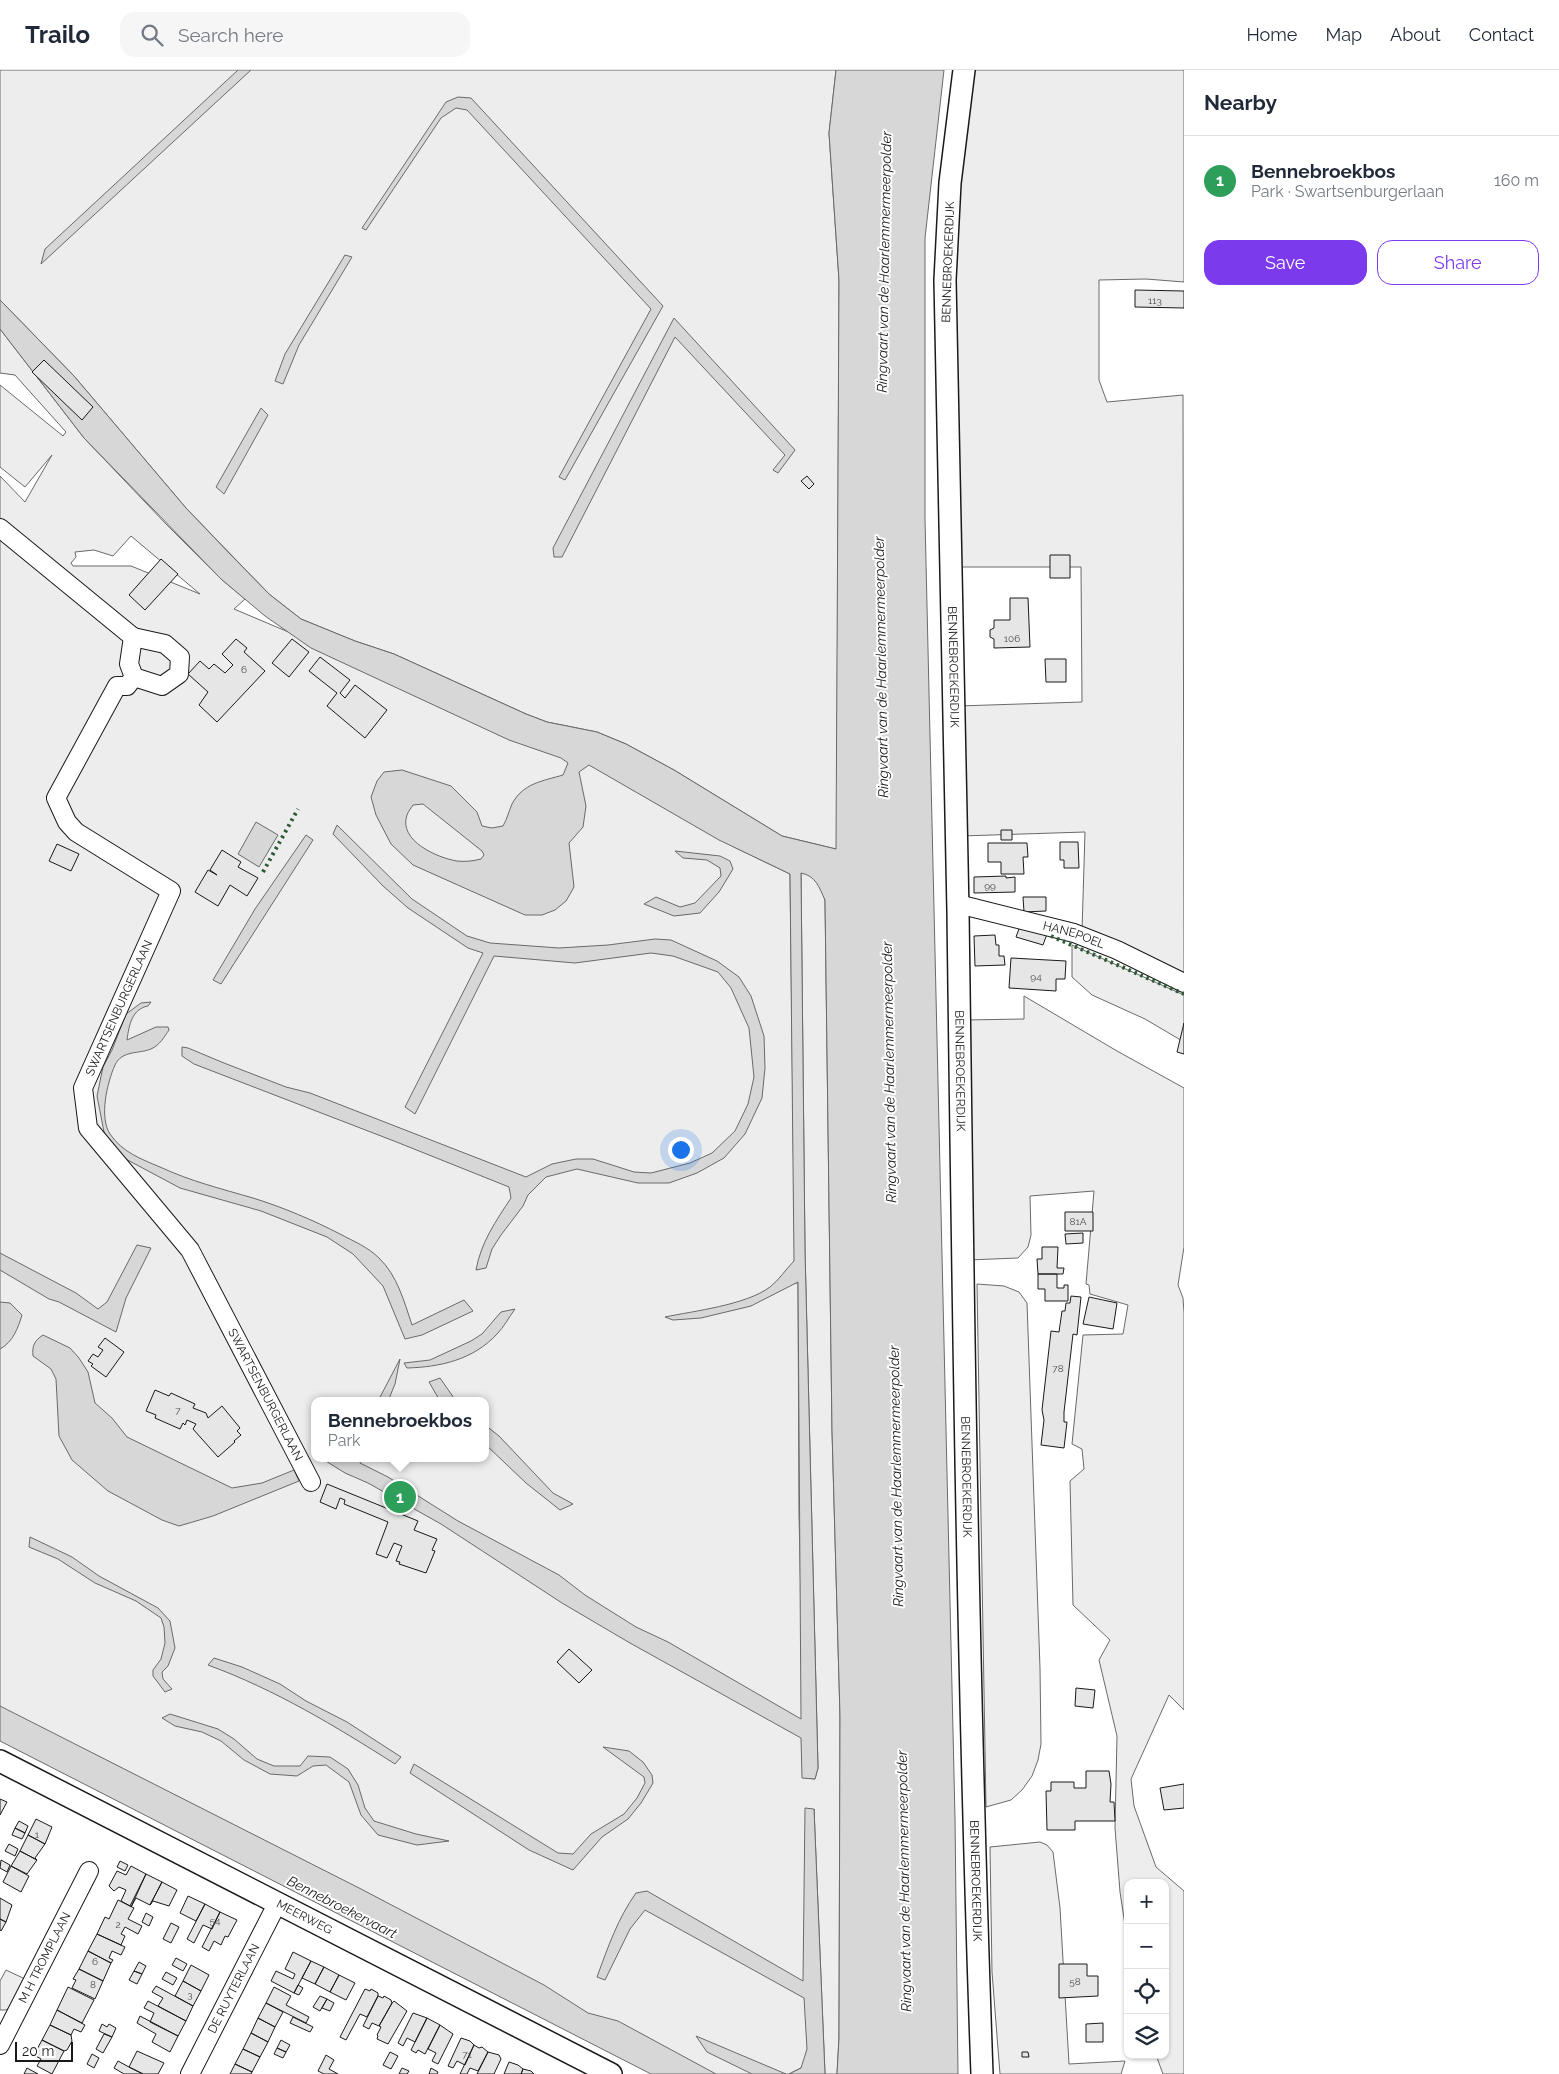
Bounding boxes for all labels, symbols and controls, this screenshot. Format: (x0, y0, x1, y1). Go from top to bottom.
search box (120, 12, 470, 57)
text: Trailo (25, 20, 90, 49)
icon: search (138, 21, 166, 49)
text: Search here (178, 24, 283, 46)
text: Home (1246, 24, 1297, 45)
text: Map (1325, 24, 1362, 45)
text: About (1390, 24, 1441, 45)
text: Contact (1469, 24, 1534, 45)
text: Nearby (1204, 90, 1277, 115)
water label: Ringvaart van de Haarlemmermeerpolder (874, 130, 894, 393)
text: Bennebroekbos (1251, 160, 1395, 182)
text: 1 (1216, 171, 1224, 190)
text: 160 m (1494, 171, 1539, 190)
text: Park · Swartsenburgerlaan (1251, 182, 1444, 201)
street label: BENNEBROEKERDIJK (939, 201, 957, 323)
button: Save (1204, 240, 1367, 285)
button: Share (1377, 240, 1539, 285)
house number: 113 (1148, 295, 1162, 306)
water label: Ringvaart van de Haarlemmermeerpolder (871, 535, 891, 798)
street label: BENNEBROEKERDIJK (945, 606, 962, 728)
house number: 106 (1004, 633, 1020, 644)
house number: 6 (241, 664, 247, 675)
house number: 99 (984, 880, 996, 891)
street label: HANEPOEL (1042, 919, 1107, 951)
street label: SWARTSENBURGERLAAN (83, 938, 155, 1078)
water label: Ringvaart van de Haarlemmermeerpolder (879, 940, 899, 1203)
house number: 94 (1030, 971, 1042, 982)
street label: BENNEBROEKERDIJK (952, 1010, 968, 1132)
your location (668, 1137, 694, 1163)
house number: 81A (1070, 1216, 1087, 1227)
street label: SWARTSENBURGERLAAN (225, 1326, 306, 1463)
water label: Ringvaart van de Haarlemmermeerpolder (886, 1344, 906, 1607)
house number: 78 (1052, 1363, 1064, 1374)
popup (311, 1397, 489, 1462)
house number: 7 (175, 1405, 181, 1416)
text: Bennebroekbos (328, 1409, 472, 1431)
street label: BENNEBROEKERDIJK (958, 1416, 974, 1538)
text: Park (328, 1431, 361, 1450)
pin: 1 (384, 1478, 416, 1516)
water label: Ringvaart van de Haarlemmermeerpolder (894, 1749, 914, 2012)
street label: BENNEBROEKERDIJK (967, 1820, 985, 1942)
house number: 1 (35, 1829, 40, 1840)
water label: Bennebroekervaart (285, 1873, 400, 1942)
map controls (1124, 1879, 1169, 2059)
button: + (1124, 1879, 1169, 1924)
street label: MEERWEG (274, 1897, 335, 1937)
street label: M H TROMPLAAN (16, 1910, 74, 2005)
house number: 54 (210, 1915, 221, 1926)
house number: 2 (115, 1919, 121, 1930)
button: − (1124, 1924, 1169, 1969)
street label: DE RUYTERLAAN (205, 1941, 262, 2036)
house number: 6 (92, 1956, 98, 1967)
button: locate (1124, 1969, 1169, 2014)
house number: 58 (1069, 1976, 1081, 1987)
house number: 8 (90, 1979, 96, 1990)
house number: 3 (187, 1989, 193, 2000)
button: layers (1124, 2014, 1169, 2059)
scale bar (15, 2039, 72, 2062)
text: 20 m (22, 2043, 54, 2059)
house number: 71 (462, 2049, 473, 2060)

